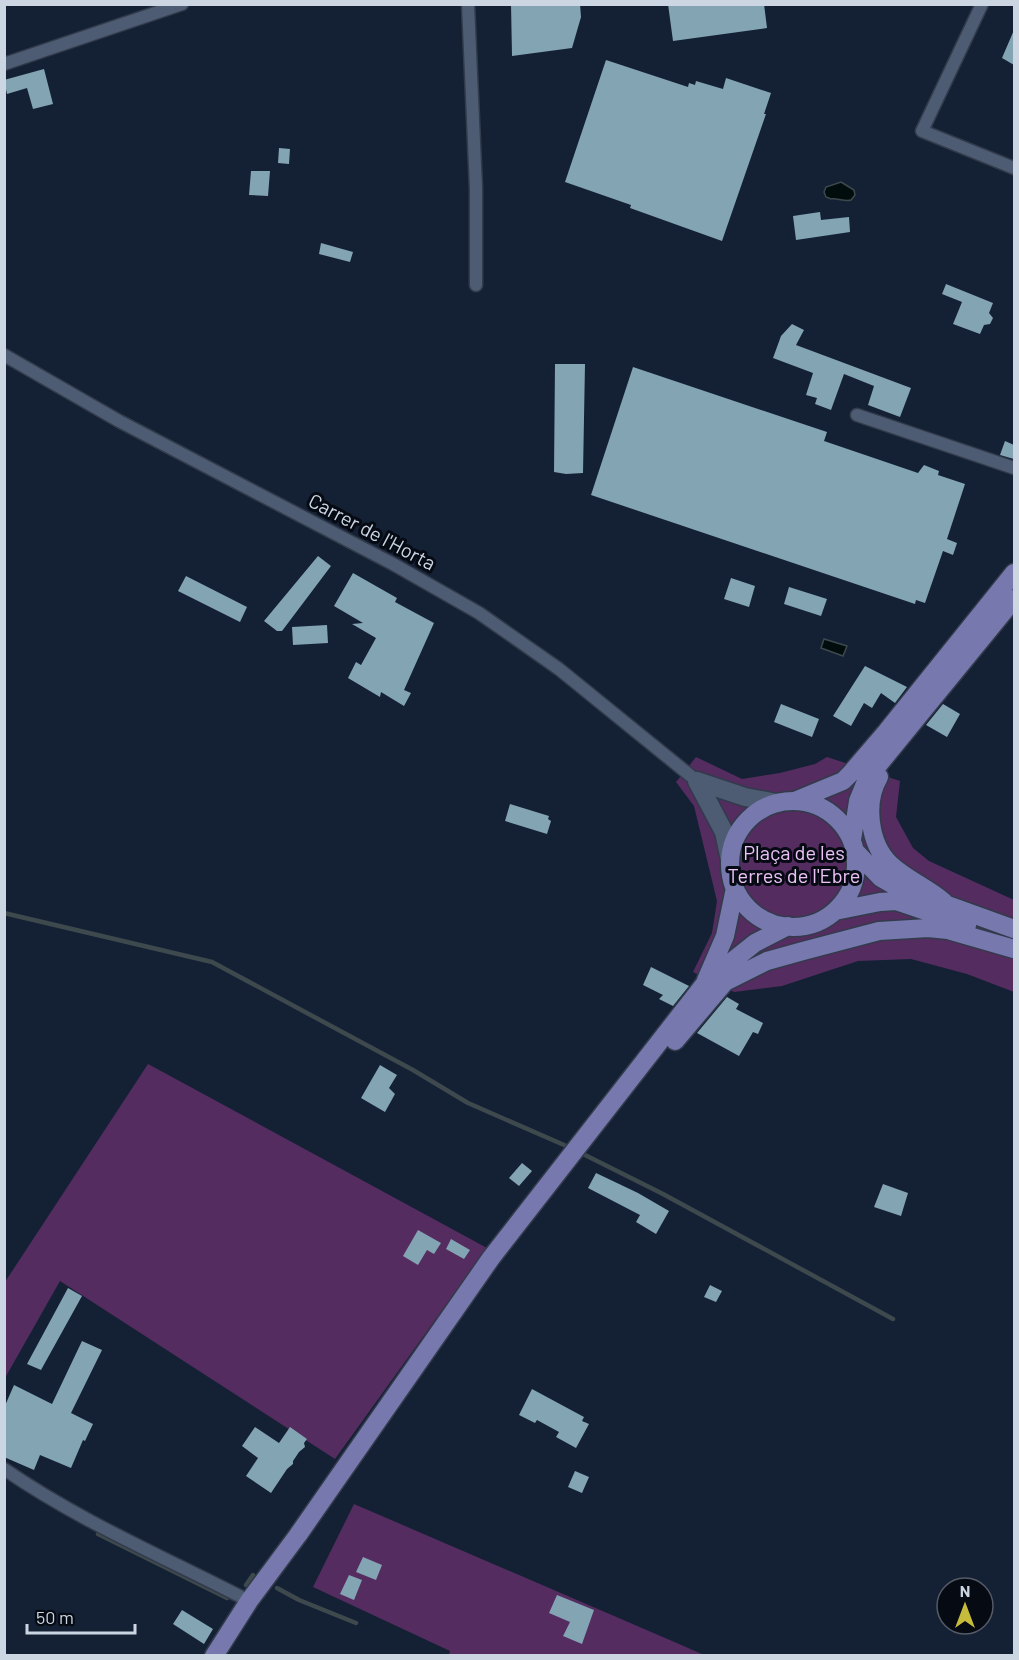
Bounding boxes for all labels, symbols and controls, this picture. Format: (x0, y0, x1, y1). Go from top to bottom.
street label: Carrer de l'Horta (305, 488, 440, 575)
park label: Plaça de les Terres de l'Ebre (728, 840, 860, 887)
north arrow (935, 1576, 995, 1636)
text: N (960, 1581, 970, 1600)
scale bar (27, 1597, 135, 1635)
text: 50 m (36, 1606, 74, 1628)

